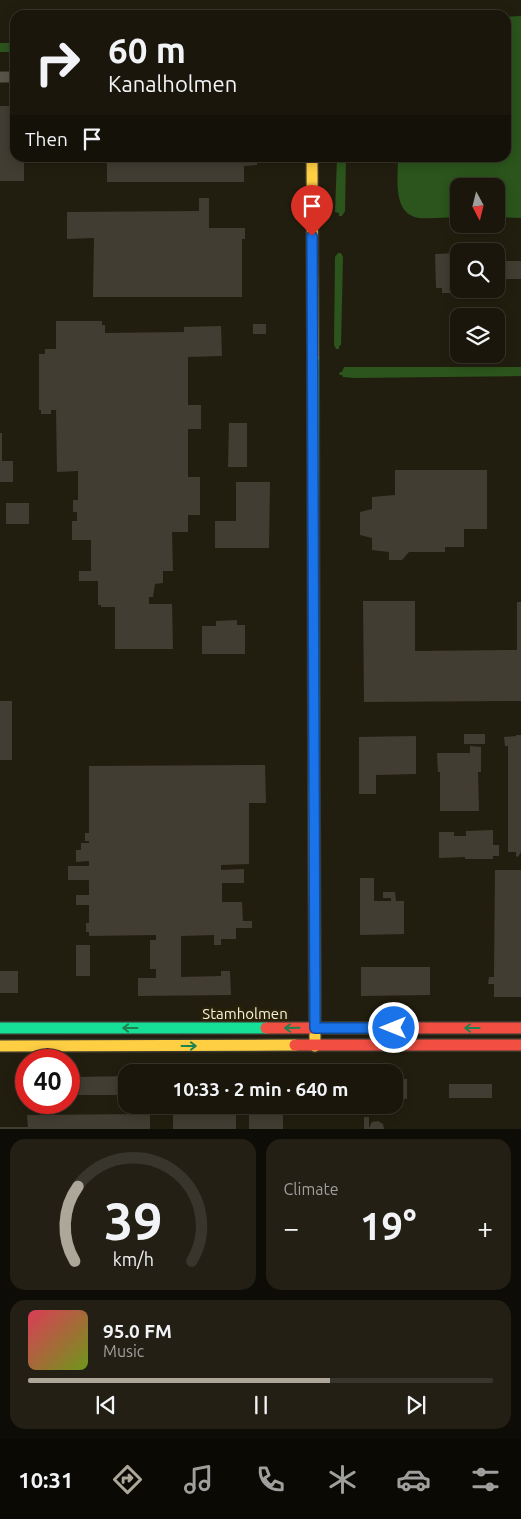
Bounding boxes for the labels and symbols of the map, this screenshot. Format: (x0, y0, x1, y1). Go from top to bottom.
north arrow (450, 178, 505, 232)
pin (291, 185, 333, 236)
position arrow (367, 1001, 419, 1053)
street label: Stamholmen (202, 1005, 288, 1022)
one-way arrow (122, 1023, 138, 1033)
one-way arrow (285, 1023, 301, 1033)
one-way arrow (465, 1023, 481, 1033)
one-way arrow (180, 1041, 196, 1051)
speed limit sign: 40 (15, 1049, 80, 1114)

